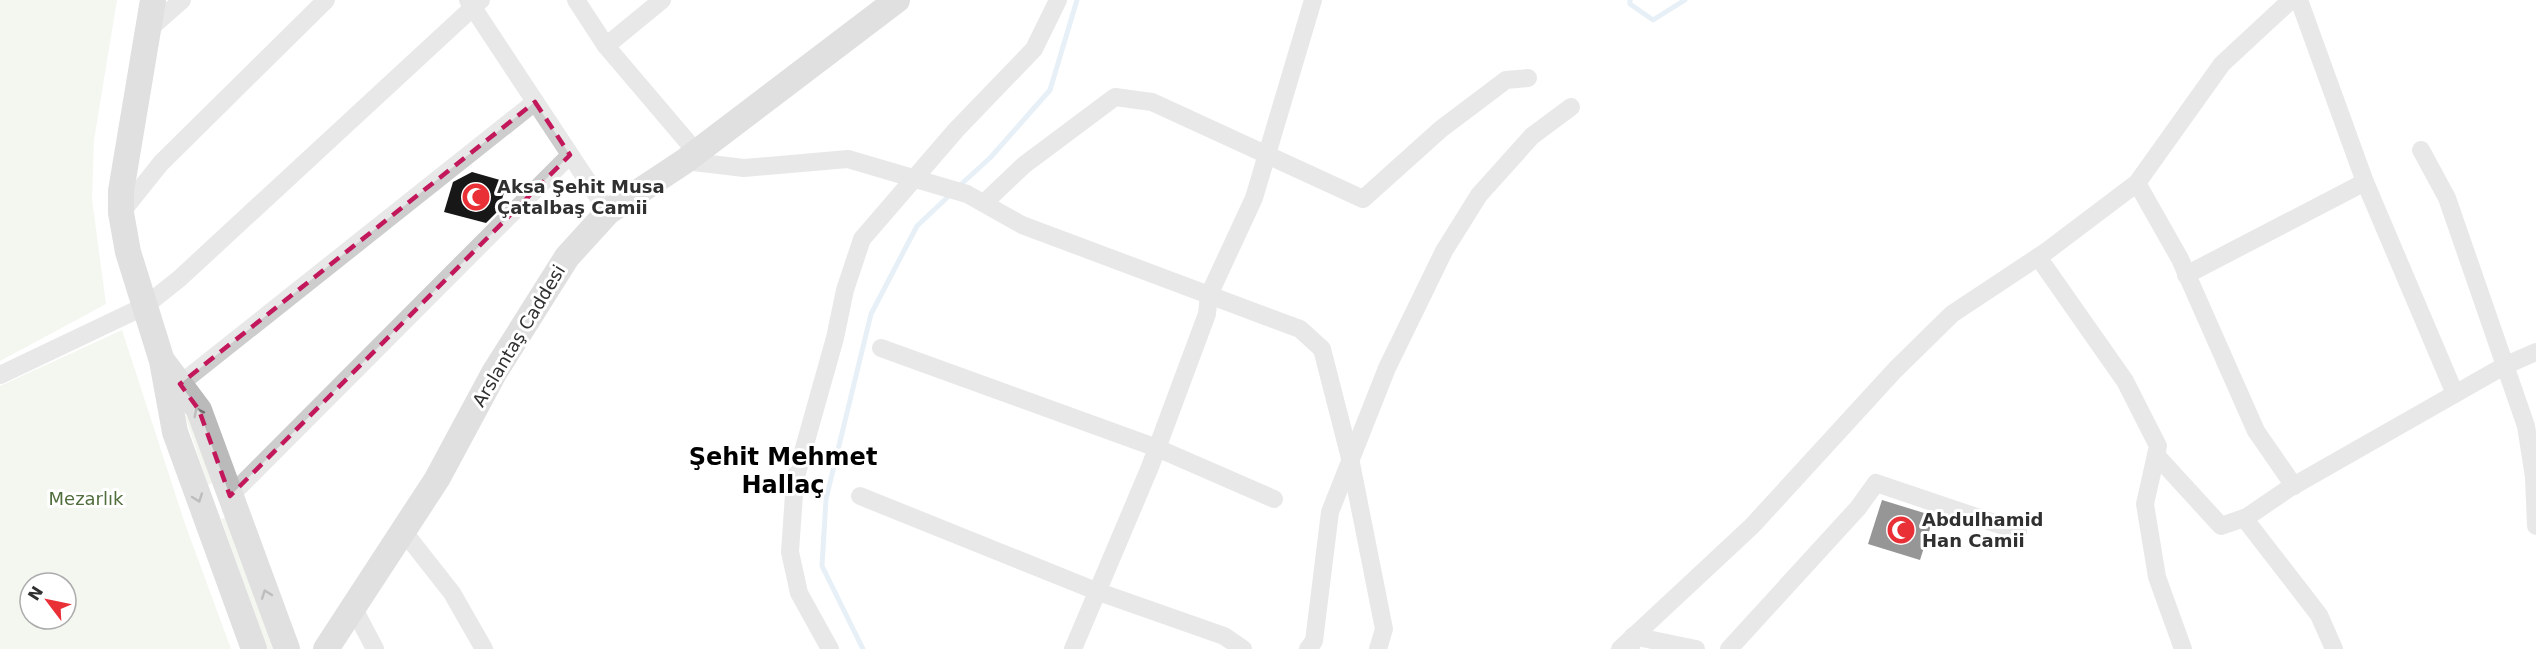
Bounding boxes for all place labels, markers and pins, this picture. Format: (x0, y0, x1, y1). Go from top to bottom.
place label: Aksa Şehit Musa Çatalbaş Camii (497, 176, 665, 218)
mosque icon: Aksa Şehit Musa Çatalbaş Camii (460, 181, 492, 213)
place label: Abdulhamid Han Camii (1922, 509, 2043, 551)
mosque icon: Abdulhamid Han Camii (1885, 514, 1917, 546)

